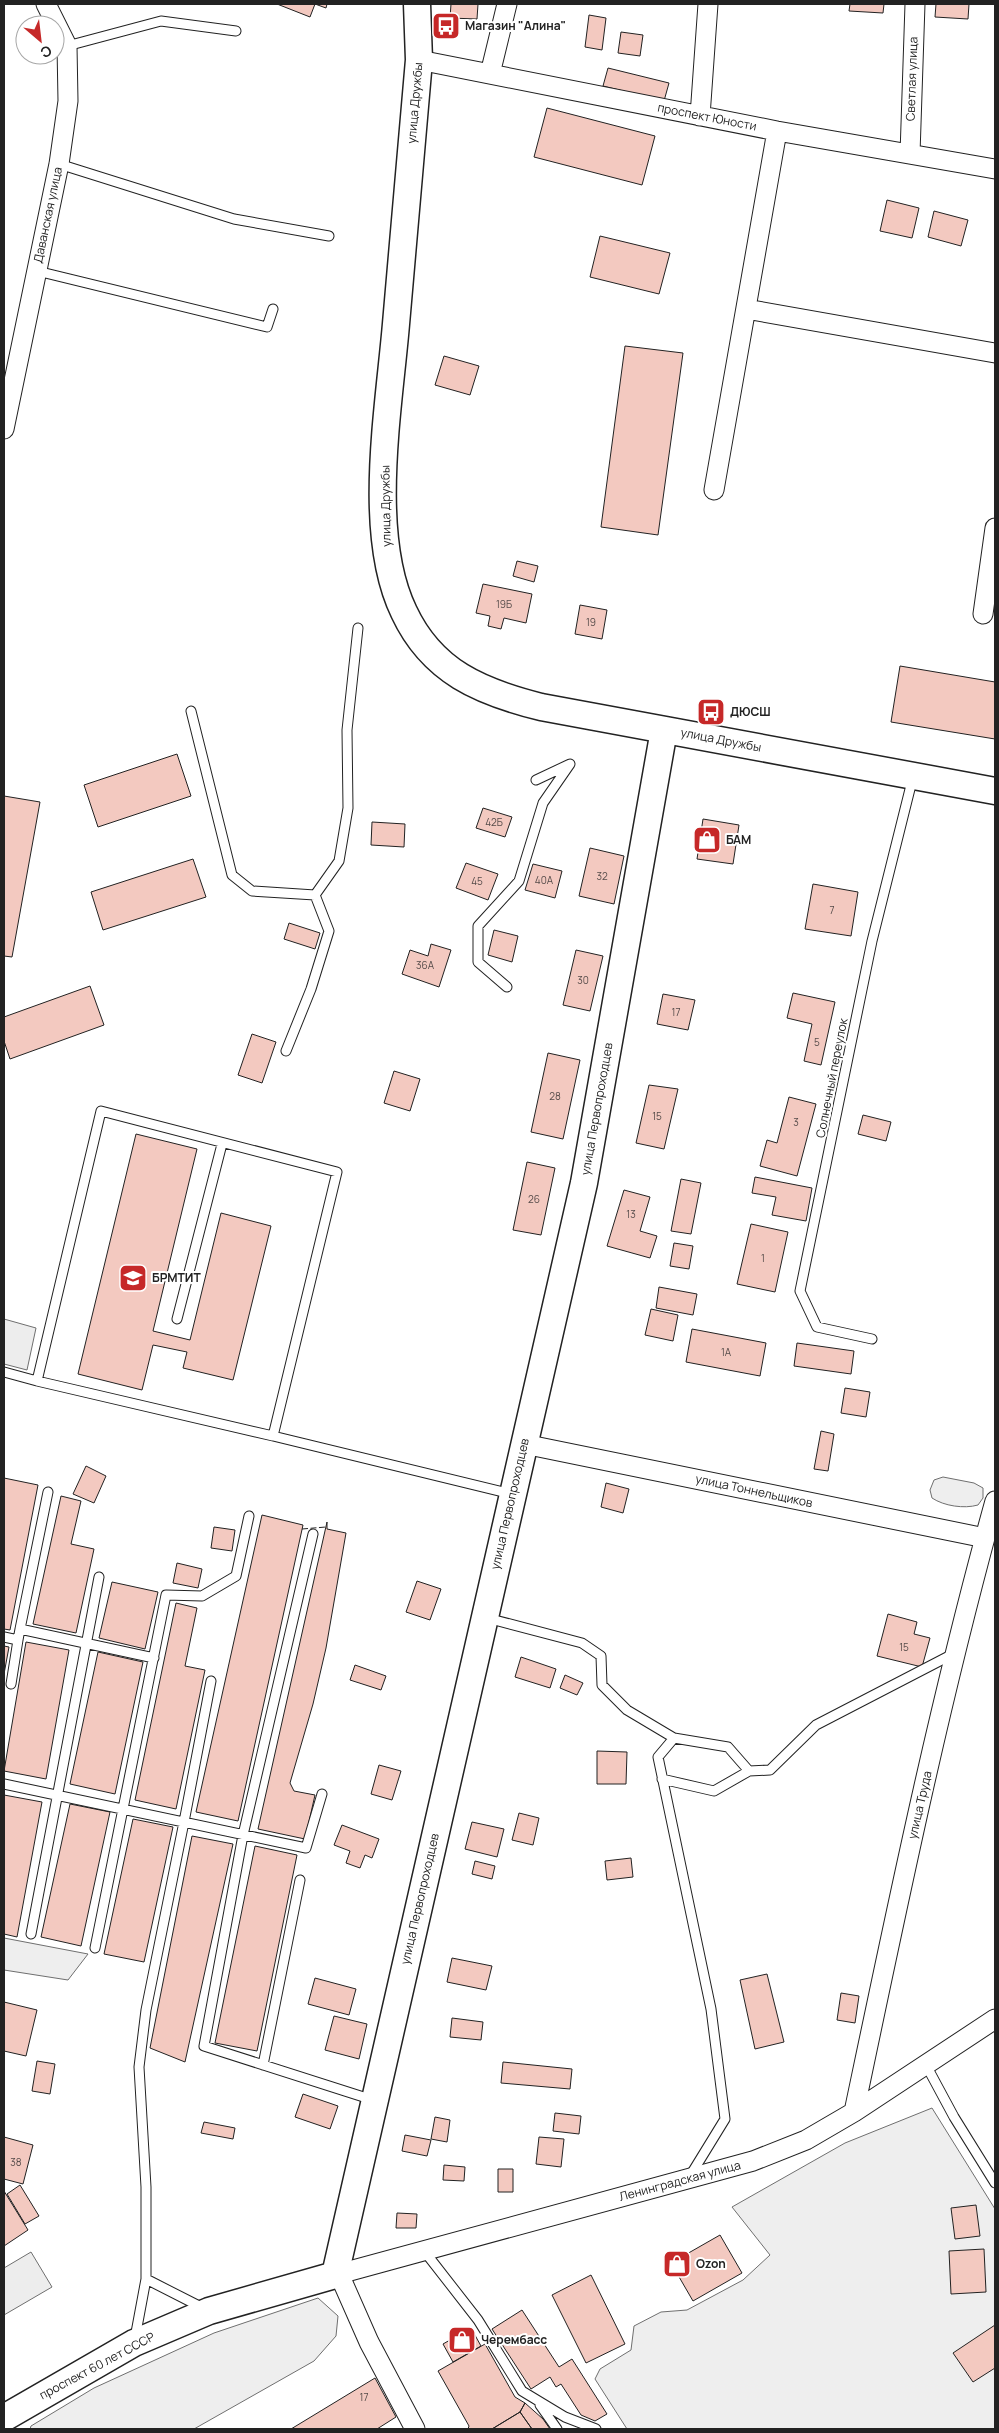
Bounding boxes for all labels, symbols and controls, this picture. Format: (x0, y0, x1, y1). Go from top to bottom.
bus stop icon: Магазин "Алина" (431, 11, 461, 41)
north arrow (15, 15, 65, 65)
place label: Магазин "Алина" (465, 17, 566, 34)
street label: Светлая улица (902, 37, 921, 121)
text: С (37, 41, 55, 63)
street label: улица Дружбы (402, 61, 427, 144)
street label: проспект Юности (656, 99, 758, 134)
street label: Даванская улица (29, 165, 66, 265)
street label: улица Дружбы (376, 465, 395, 547)
house number: 19Б (496, 597, 512, 611)
house number: 19 (586, 615, 596, 629)
bus stop icon: ДЮСШ (696, 697, 726, 727)
place label: ДЮСШ (730, 703, 771, 720)
street label: улица Дружбы (679, 723, 763, 756)
house number: 42Б (485, 815, 503, 829)
shop icon: БАМ (692, 825, 722, 855)
place label: БАМ (726, 831, 751, 848)
house number: 32 (596, 869, 608, 883)
house number: 40А (535, 873, 554, 887)
house number: 45 (471, 874, 483, 888)
house number: 7 (829, 903, 835, 917)
house number: 36А (416, 958, 435, 972)
house number: 30 (577, 973, 589, 987)
house number: 17 (672, 1005, 680, 1019)
street label: Солнечный переулок (812, 1016, 852, 1139)
house number: 5 (814, 1035, 820, 1049)
street label: улица Первопроходцев (576, 1041, 617, 1177)
house number: 28 (549, 1089, 561, 1103)
house number: 15 (652, 1109, 662, 1123)
house number: 3 (793, 1115, 799, 1129)
house number: 26 (528, 1192, 540, 1206)
house number: 13 (626, 1207, 636, 1221)
house number: 1 (761, 1251, 765, 1265)
school or university icon: БРМТИТ (118, 1263, 148, 1293)
place label: БРМТИТ (152, 1269, 201, 1286)
house number: 1А (721, 1345, 732, 1359)
street label: улица Первопроходцев (486, 1436, 533, 1571)
street label: улица Тоннельщиков (694, 1470, 815, 1511)
house number: 15 (899, 1640, 909, 1654)
street label: улица Труда (903, 1769, 936, 1841)
street label: улица Первопроходцев (396, 1831, 443, 1966)
house number: 38 (10, 2155, 22, 2169)
street label: Ленинградская улица (617, 2156, 743, 2205)
shop icon: Ozon (662, 2249, 692, 2279)
place label: Ozon (696, 2255, 726, 2272)
shop icon: Черембасс (447, 2325, 477, 2355)
street label: проспект 60 лет СССР (36, 2328, 157, 2403)
place label: Черембасс (481, 2331, 547, 2348)
house number: 17 (360, 2390, 368, 2404)

